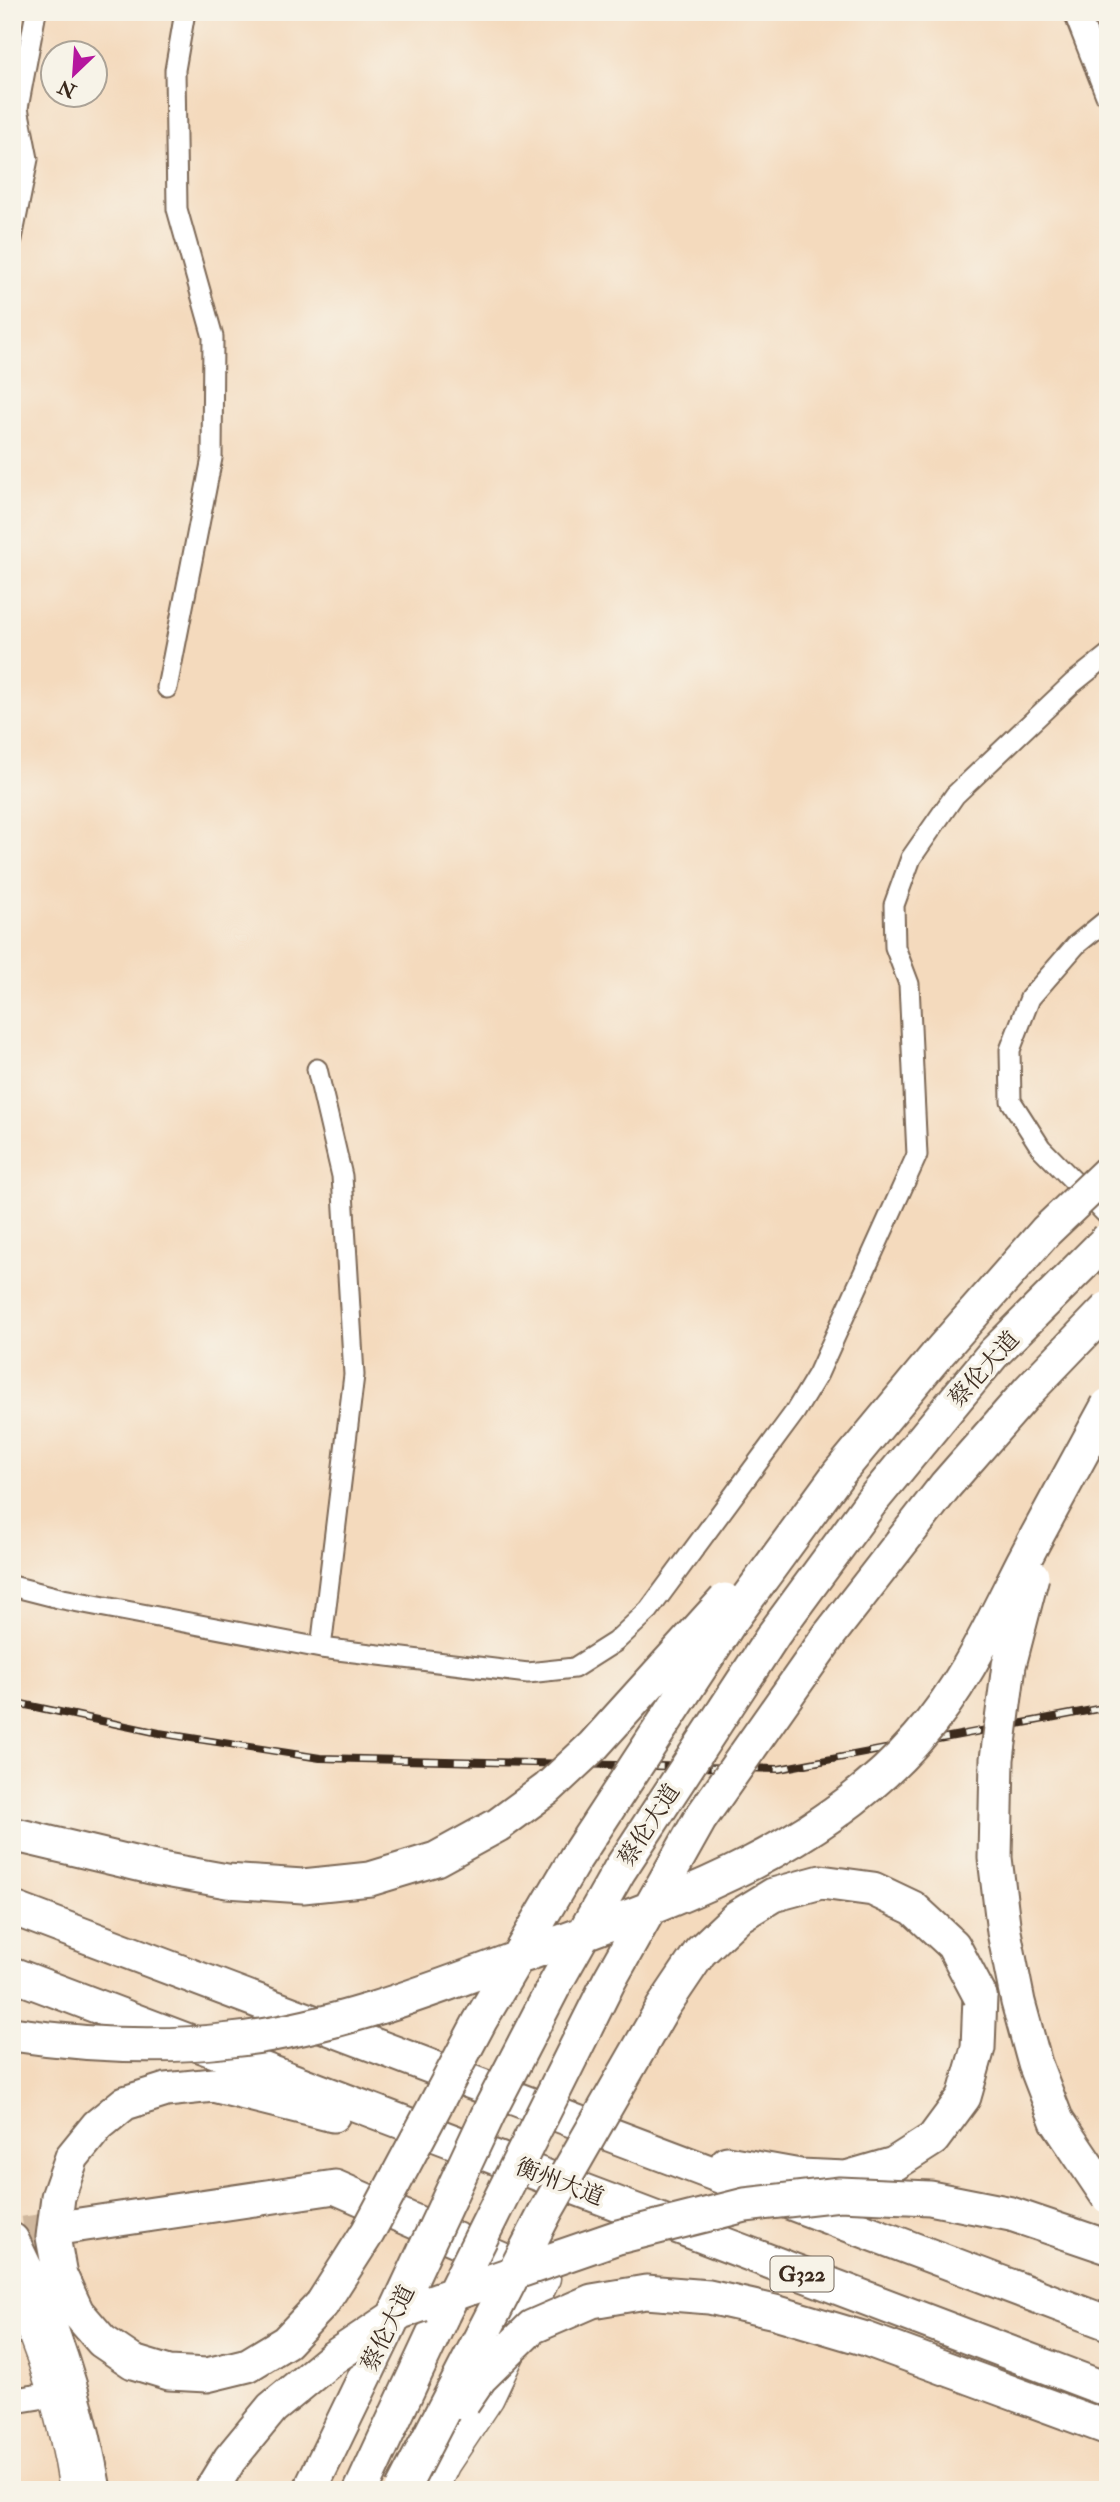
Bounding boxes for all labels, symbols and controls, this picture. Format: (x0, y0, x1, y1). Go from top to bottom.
north arrow (38, 38, 108, 108)
text: N (54, 74, 81, 103)
street label: 蔡伦大道 (942, 1325, 1026, 1413)
street label: 蔡伦大道 (612, 1779, 686, 1871)
street label: 衡州大道 (512, 2152, 608, 2212)
road number: G322 (770, 2256, 834, 2292)
street label: 蔡伦大道 (355, 2280, 421, 2376)

